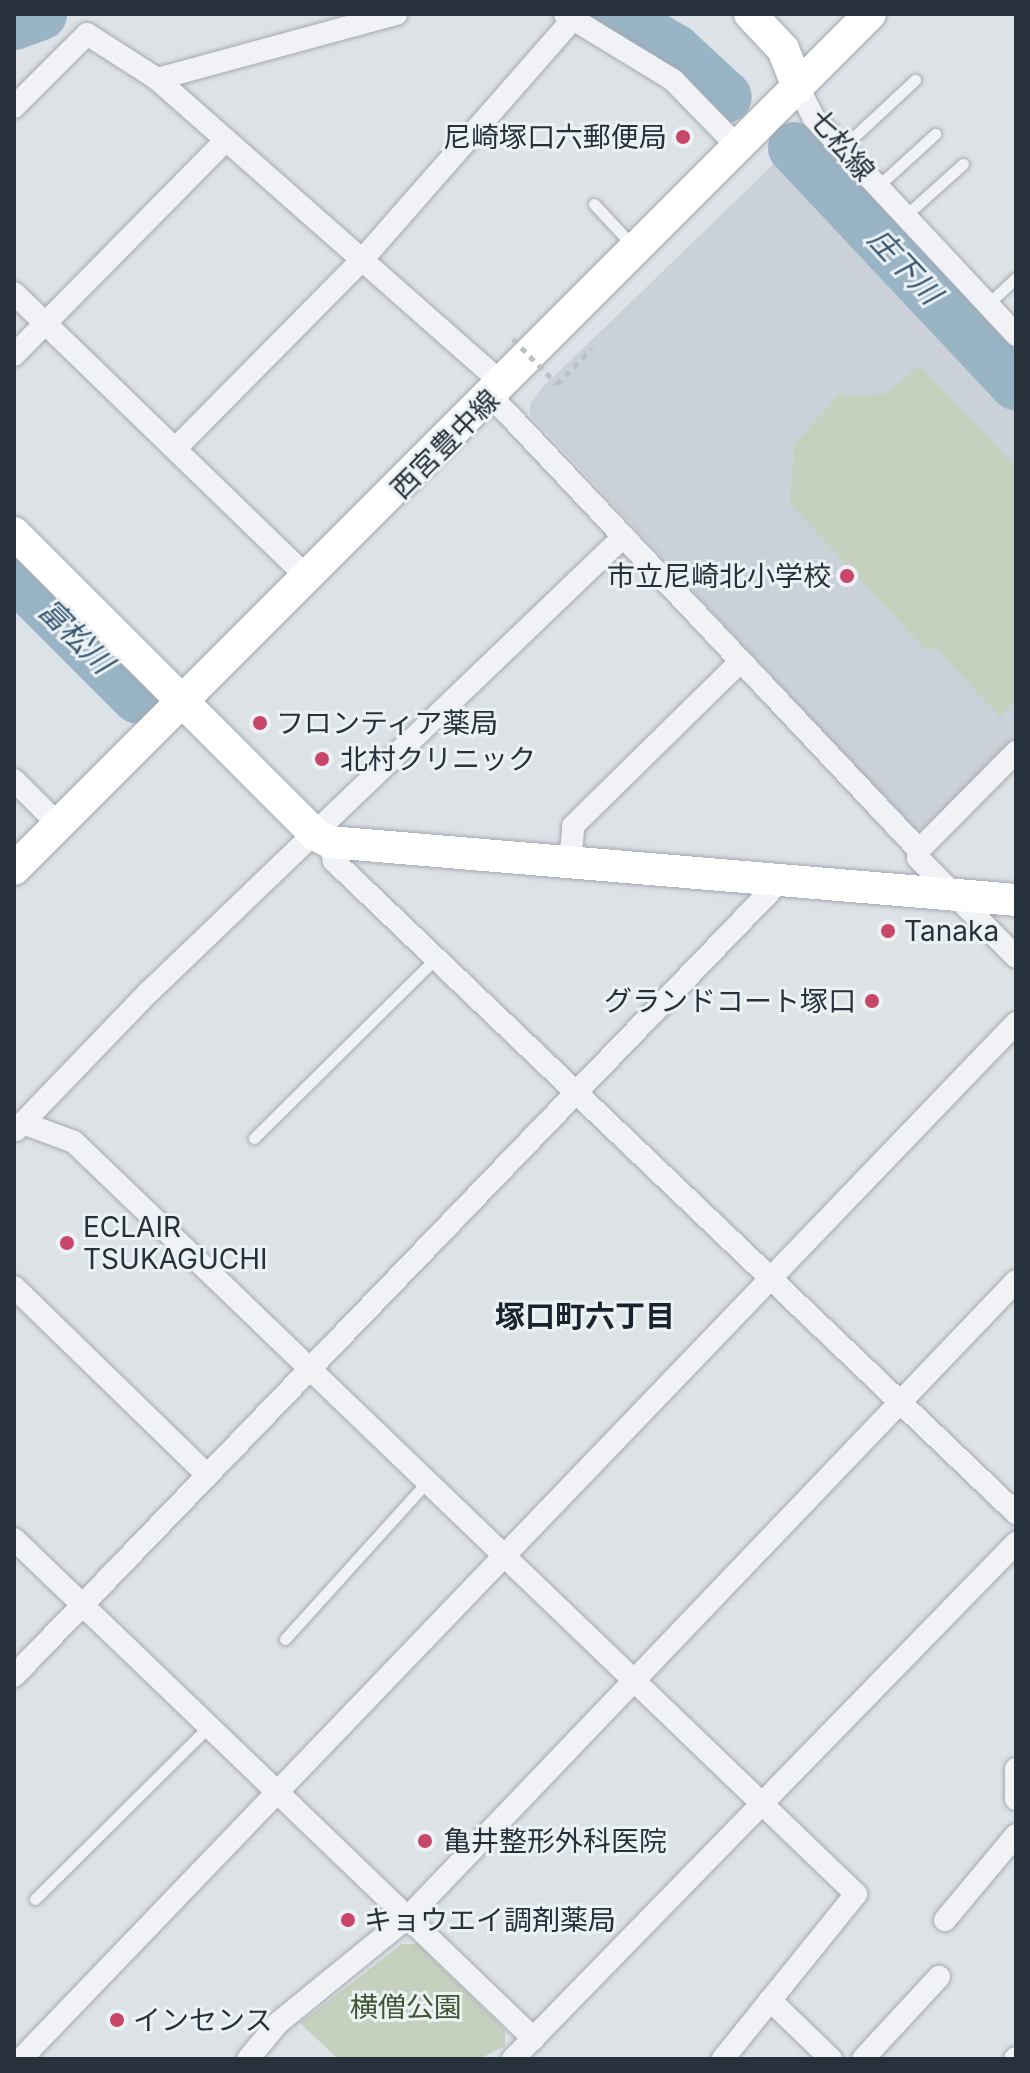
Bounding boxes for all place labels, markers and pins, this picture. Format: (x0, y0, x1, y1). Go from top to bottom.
place label: 尼崎塚口六郵便局 (443, 120, 667, 154)
marker: 尼崎塚口六郵便局 (674, 128, 692, 146)
place label: 市立尼崎北小学校 (607, 559, 831, 593)
marker: 市立尼崎北小学校 (838, 567, 856, 585)
place label: フロンティア薬局 (276, 706, 500, 740)
marker: フロンティア薬局 (251, 714, 269, 732)
place label: 北村クリニック (340, 742, 536, 776)
marker: 北村クリニック (311, 748, 333, 770)
place label: Tanaka (904, 914, 999, 948)
marker: Tanaka (879, 922, 897, 940)
place label: グランドコート塚口 (604, 984, 856, 1018)
marker: グランドコート塚口 (863, 992, 881, 1010)
place label: ECLAIR TSUKAGUCHI (83, 1210, 268, 1276)
marker: ECLAIR TSUKAGUCHI (58, 1234, 76, 1252)
place label: 亀井整形外科医院 (443, 1824, 667, 1858)
marker: 亀井整形外科医院 (414, 1830, 436, 1852)
place label: キョウエイ調剤薬局 (364, 1903, 616, 1937)
marker: キョウエイ調剤薬局 (339, 1911, 357, 1929)
place label: インセンス (133, 2003, 273, 2037)
marker: インセンス (108, 2011, 126, 2029)

